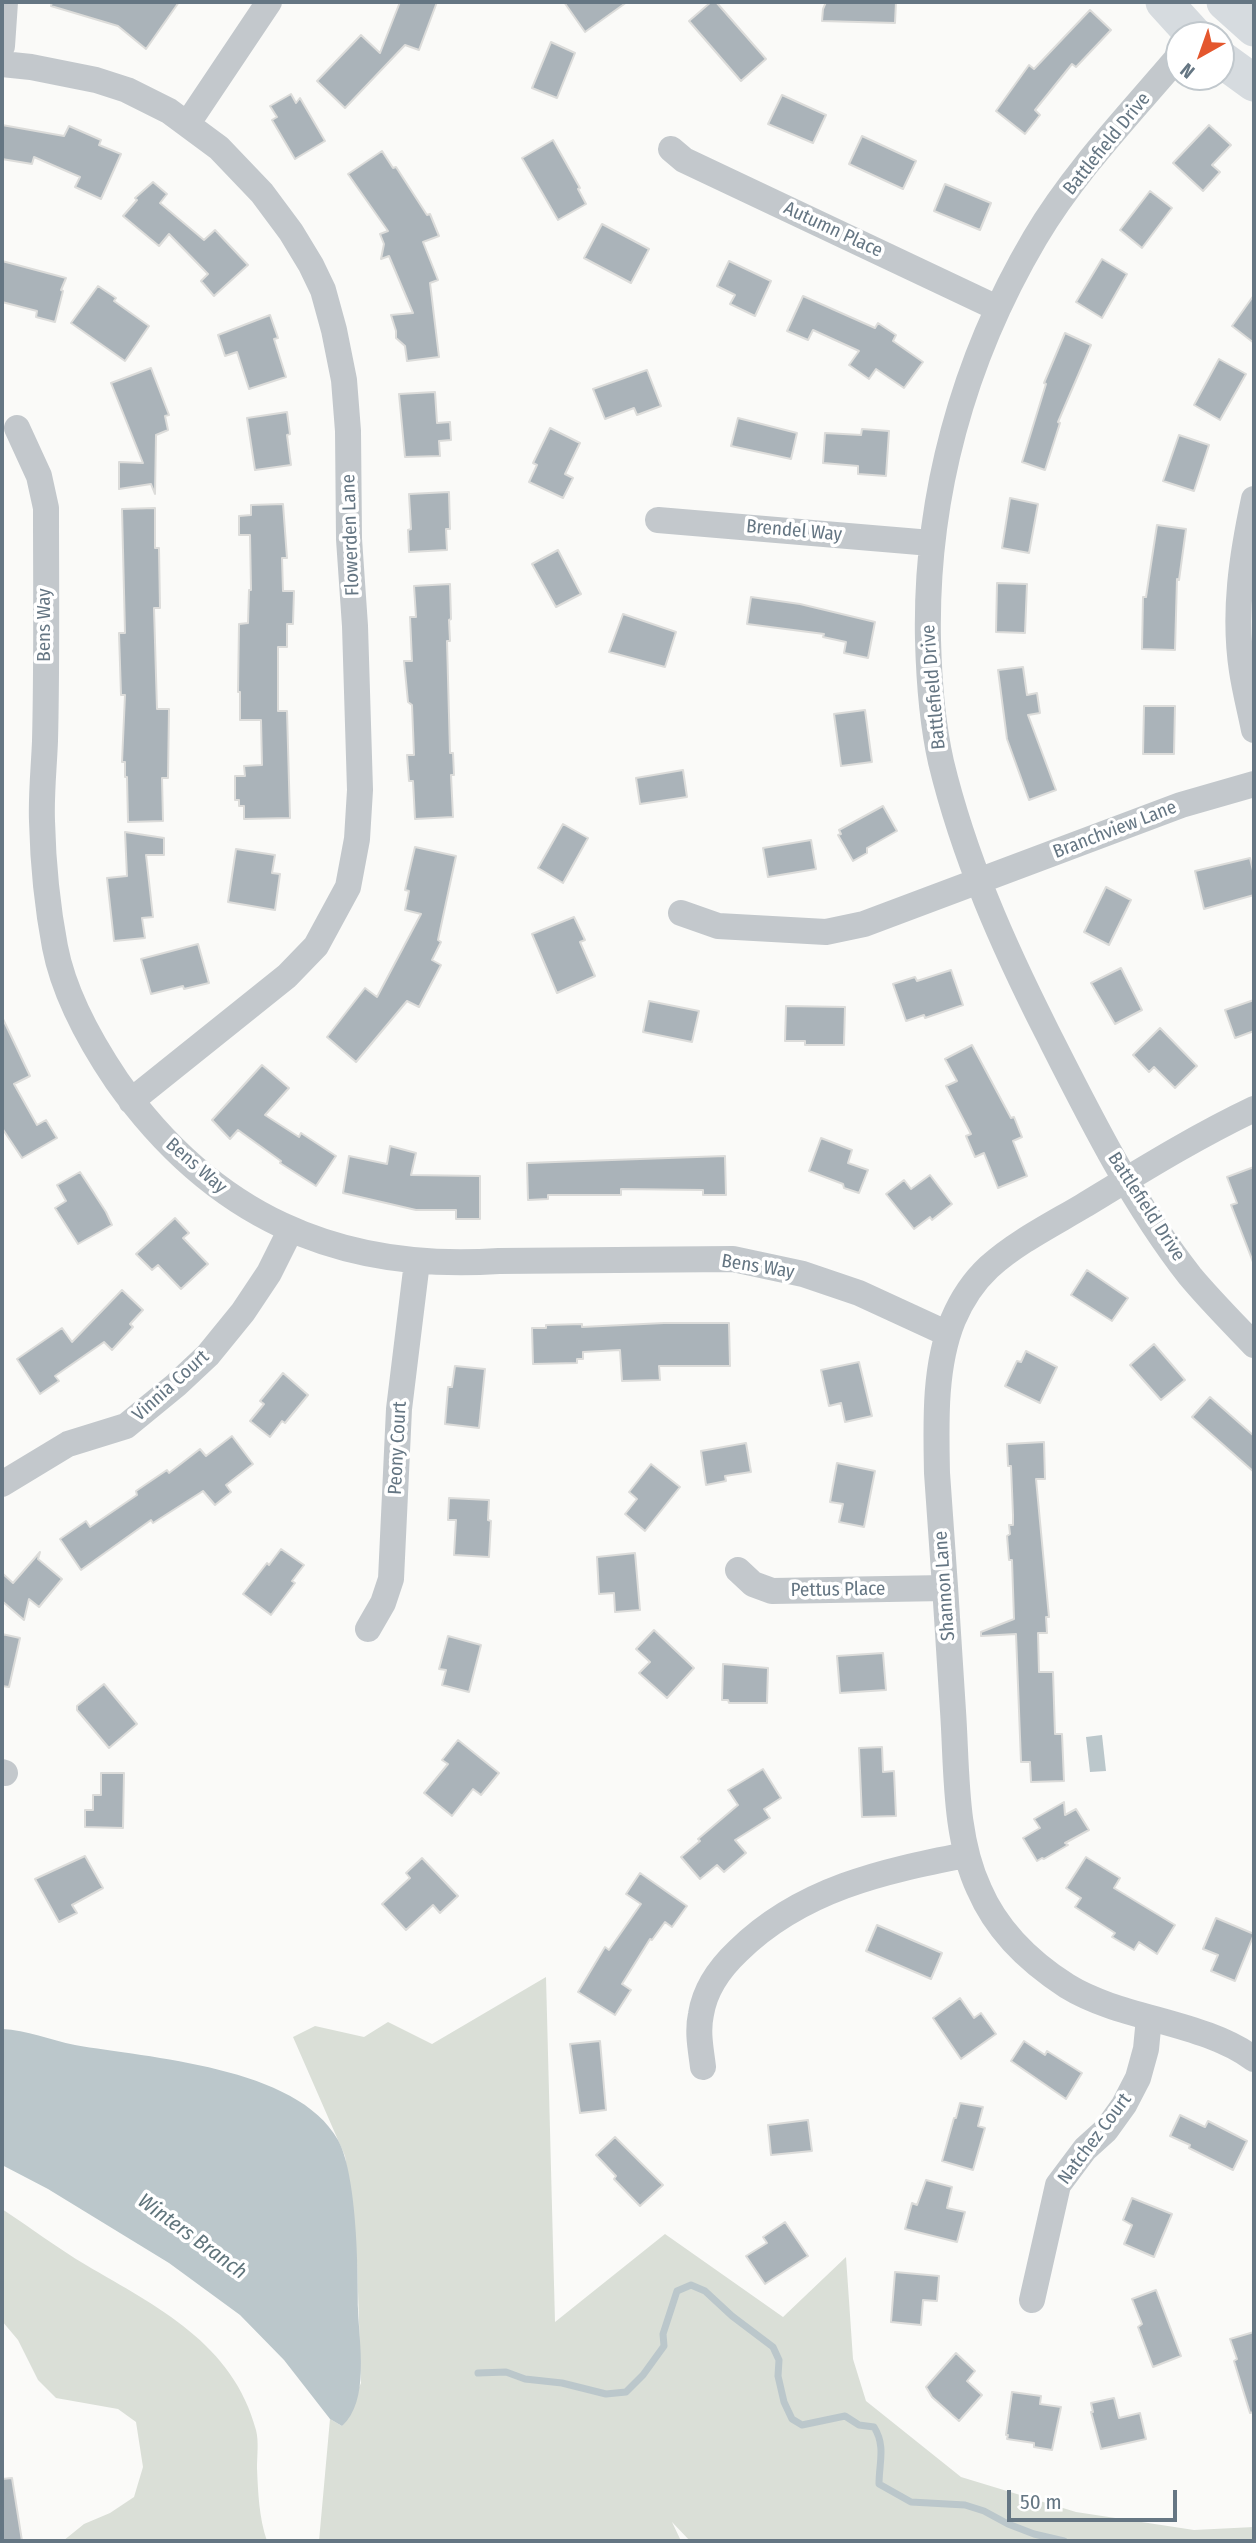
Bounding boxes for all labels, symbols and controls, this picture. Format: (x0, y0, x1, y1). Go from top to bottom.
north arrow (1165, 21, 1235, 91)
text: N (1176, 58, 1199, 83)
street label: Battlefield Drive (1059, 88, 1155, 200)
street label: Autumn Place (780, 197, 886, 263)
street label: Flowerden Lane (337, 474, 365, 596)
street label: Brendel Way (745, 515, 843, 547)
street label: Bens Way (34, 588, 56, 662)
street label: Battlefield Drive (917, 624, 951, 750)
street label: Branchview Lane (1050, 796, 1180, 864)
street label: Bens Way (161, 1133, 231, 1199)
street label: Battlefield Drive (1102, 1148, 1190, 1266)
street label: Bens Way (720, 1250, 796, 1284)
street label: Vinnia Court (128, 1346, 214, 1426)
street label: Peony Court (384, 1401, 412, 1495)
street label: Shannon Lane (930, 1530, 960, 1642)
street label: Pettus Place (790, 1578, 886, 1602)
street label: Natchez Court (1053, 2089, 1137, 2189)
water label: Winters Branch (132, 2189, 252, 2285)
scale bar (1011, 2476, 1181, 2520)
text: 50 m (1020, 2489, 1062, 2515)

